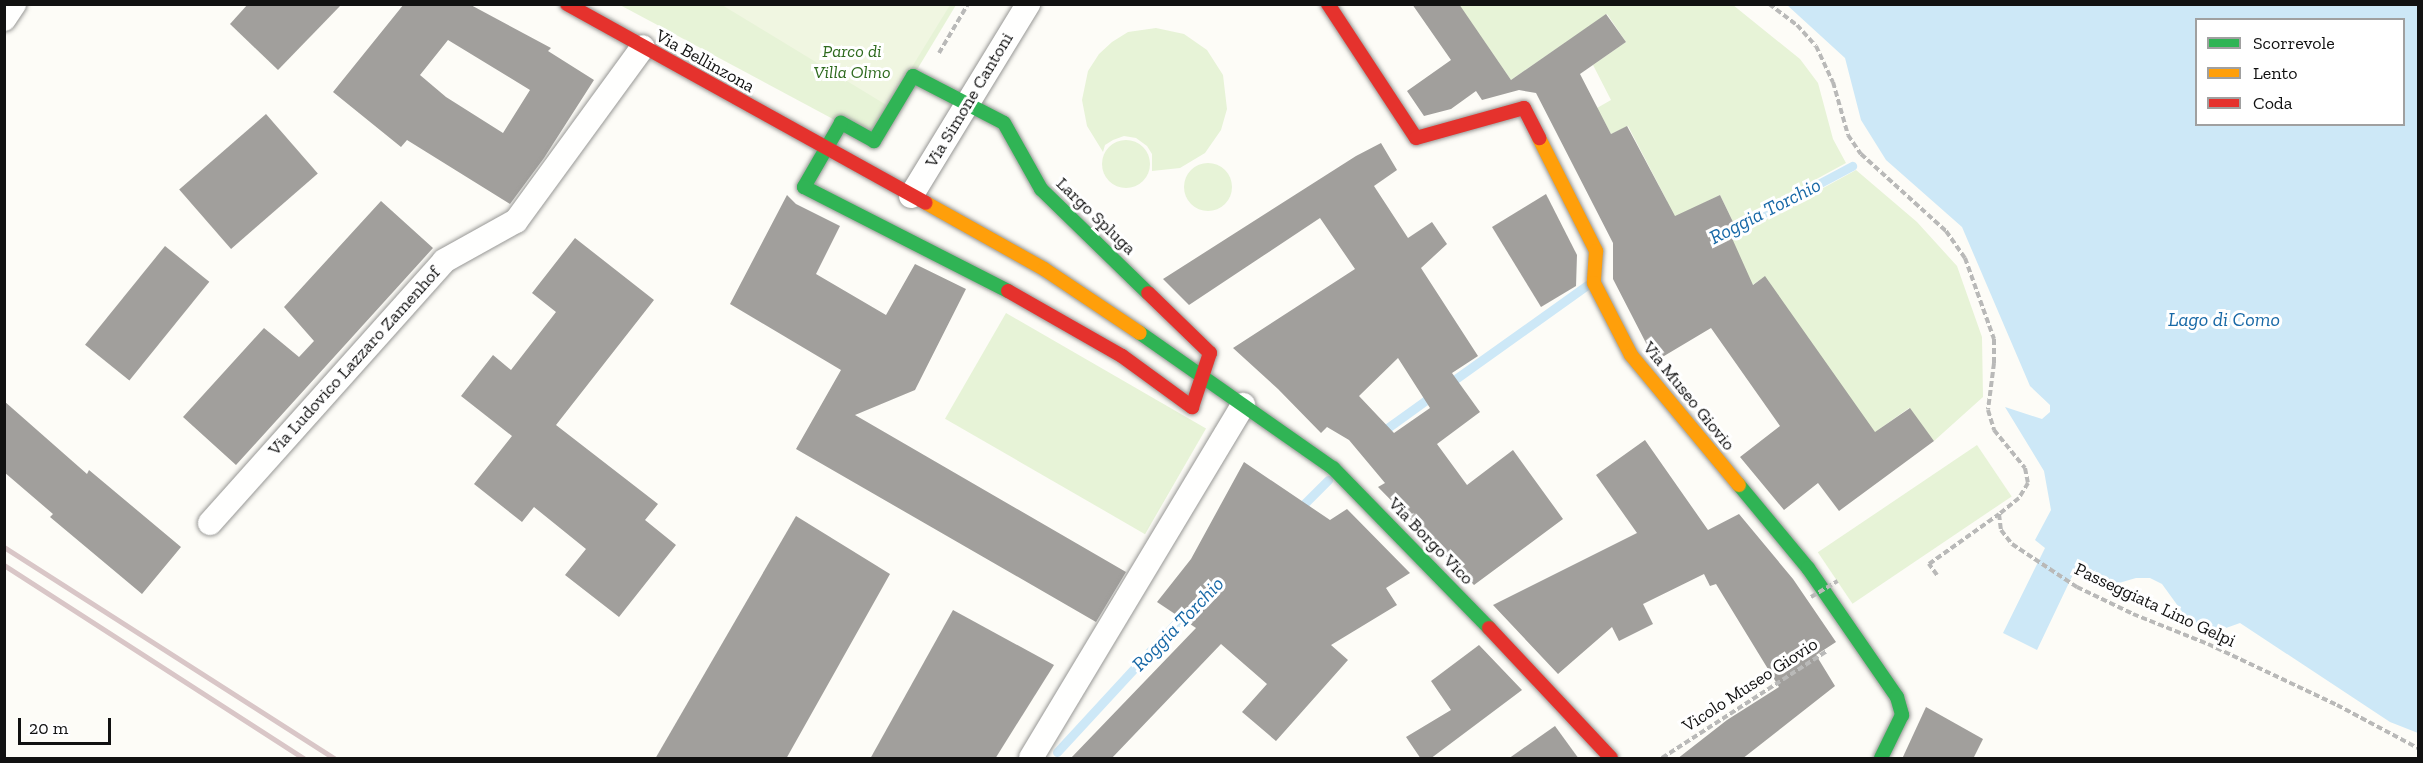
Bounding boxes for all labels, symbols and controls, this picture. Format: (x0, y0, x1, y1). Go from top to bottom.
legend (2195, 18, 2405, 126)
street label: Via Bellinzona (652, 25, 758, 97)
street label: Via Simone Cantoni (920, 29, 1018, 171)
text: Scorrevole (2253, 32, 2335, 54)
park label: Parco di Villa Olmo (813, 41, 891, 84)
text: Lento (2253, 62, 2298, 84)
text: Coda (2253, 92, 2292, 114)
street label: Largo Spluga (1052, 173, 1140, 259)
water label: Roggia Torchio (1705, 173, 1825, 249)
street label: Via Ludovico Lazzaro Zamenhof (263, 262, 445, 460)
water label: Lago di Como (2168, 307, 2280, 331)
street label: Via Museo Giovio (1638, 337, 1740, 455)
street label: Via Borgo Vico (1384, 493, 1478, 589)
street label: Passeggiata Lino Gelpi (2071, 558, 2239, 652)
water label: Roggia Torchio (1127, 572, 1229, 676)
street label: Vicolo Museo Giovio (1678, 633, 1822, 737)
scale bar (21, 706, 114, 744)
text: 20 m (29, 717, 68, 739)

